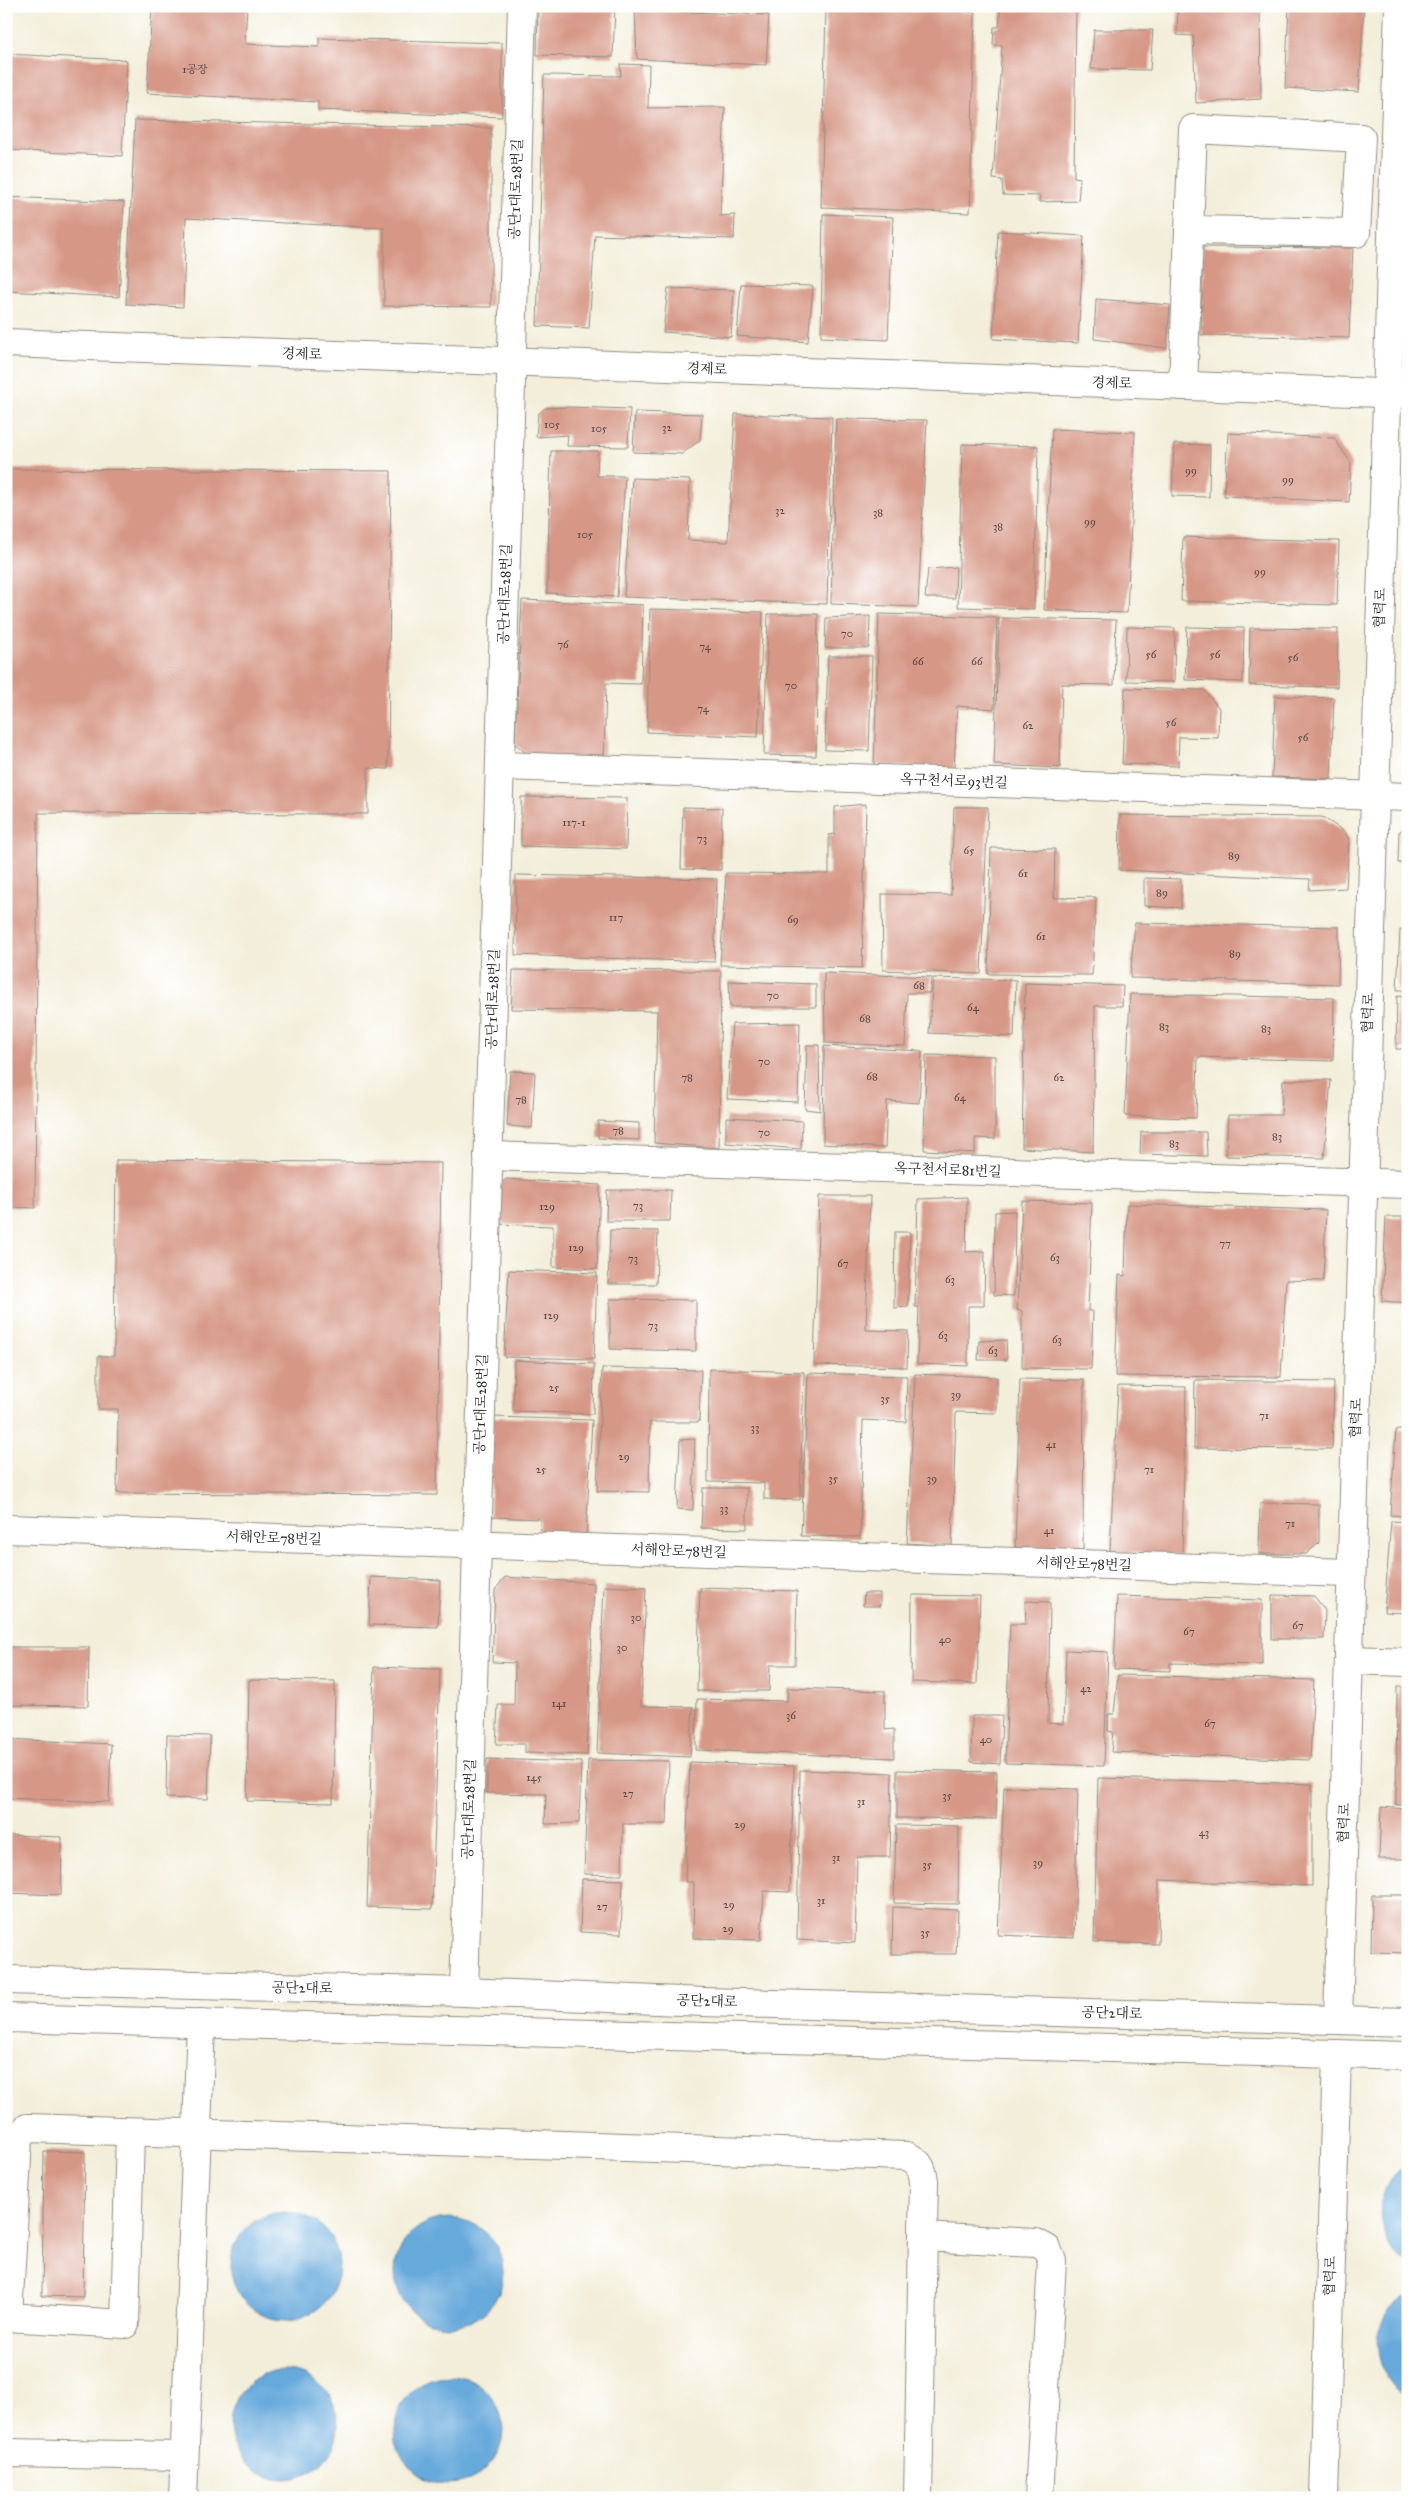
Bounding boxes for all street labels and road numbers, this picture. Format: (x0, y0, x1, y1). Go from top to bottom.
street label: 공단1대로28번길 (506, 138, 526, 240)
street label: 경제로 (281, 345, 323, 363)
street label: 경제로 (686, 360, 728, 378)
street label: 경제로 (1091, 374, 1133, 392)
street label: 공단1대로28번길 (495, 543, 515, 645)
street label: 협력로 (1371, 587, 1389, 629)
street label: 옥구천서로93번길 (900, 771, 1008, 791)
street label: 공단1대로28번길 (483, 948, 503, 1050)
street label: 협력로 (1359, 992, 1377, 1034)
street label: 옥구천서로81번길 (894, 1160, 1002, 1180)
street label: 공단1대로28번길 (471, 1353, 491, 1455)
street label: 협력로 (1347, 1397, 1365, 1439)
street label: 서해안로78번길 (226, 1528, 322, 1548)
street label: 서해안로78번길 (631, 1541, 727, 1561)
street label: 서해안로78번길 (1036, 1554, 1132, 1574)
street label: 공단1대로28번길 (459, 1758, 479, 1860)
street label: 협력로 (1335, 1802, 1353, 1844)
street label: 공단2대로 (271, 1979, 333, 1997)
street label: 공단2대로 (676, 1991, 738, 2011)
street label: 공단2대로 (1081, 2003, 1143, 2023)
street label: 협력로 (1321, 2255, 1339, 2297)

